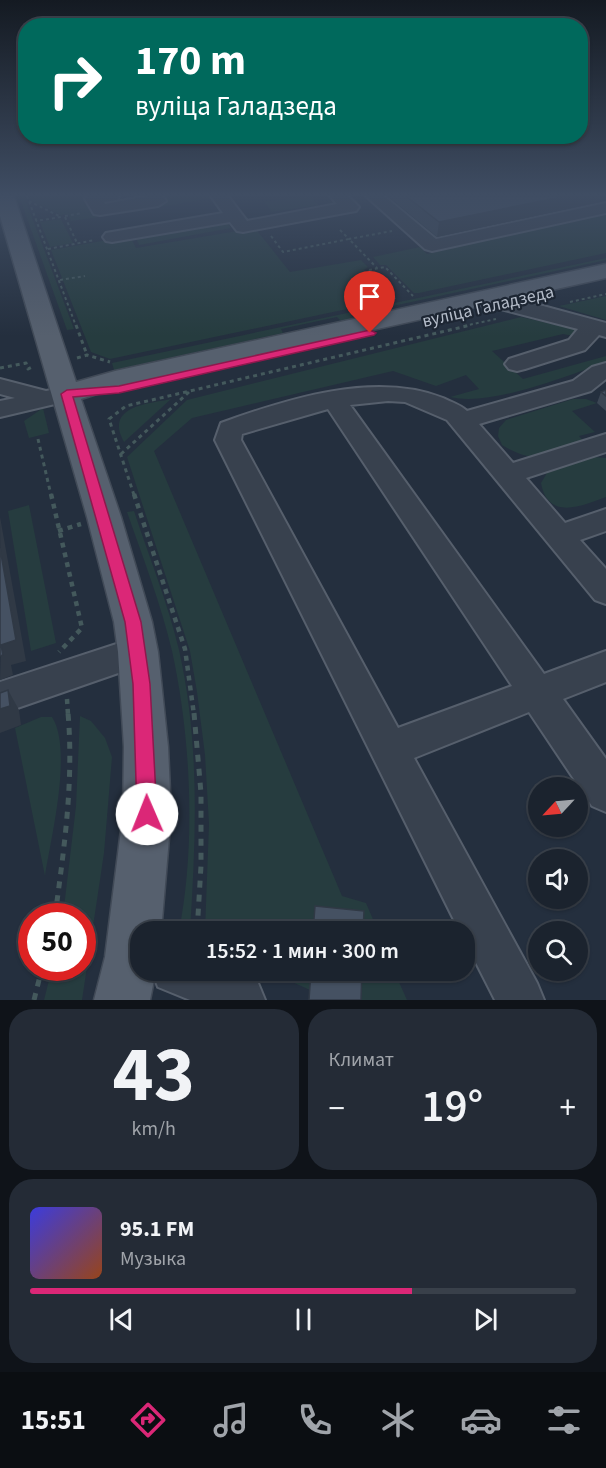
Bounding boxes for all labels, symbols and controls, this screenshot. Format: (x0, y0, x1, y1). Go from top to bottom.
text: 170 m (135, 31, 246, 91)
icon: right (36, 42, 114, 120)
text: вуліца Галадзеда (135, 87, 337, 126)
pin (344, 271, 395, 333)
street label: вуліца Галадзеда (420, 279, 556, 334)
icon: arrive (353, 280, 386, 313)
north arrow (528, 777, 588, 837)
map controls (528, 777, 588, 981)
position arrow (115, 782, 179, 846)
button: sound (528, 849, 588, 909)
speed limit sign: 50 (18, 903, 96, 981)
button: search (528, 921, 588, 981)
text: 15:52 · 1 мин · 300 m (206, 935, 399, 967)
text: 43 (113, 1020, 195, 1131)
text: Климат (329, 1046, 394, 1074)
text: 19° (421, 1075, 483, 1139)
text: − (329, 1085, 345, 1132)
text: + (560, 1085, 576, 1132)
text: km/h (132, 1115, 176, 1143)
text: 95.1 FM (120, 1213, 194, 1245)
text: Музыка (120, 1245, 186, 1273)
icon: previous (105, 1303, 138, 1336)
icon: pause (287, 1303, 320, 1336)
icon: next (469, 1303, 502, 1336)
icon: directions (127, 1399, 169, 1441)
icon: music (210, 1399, 252, 1441)
icon: phone (294, 1399, 336, 1441)
icon: climate (377, 1399, 419, 1441)
icon: car (460, 1399, 502, 1441)
icon: filters (543, 1399, 585, 1441)
text: 15:51 (21, 1401, 86, 1440)

